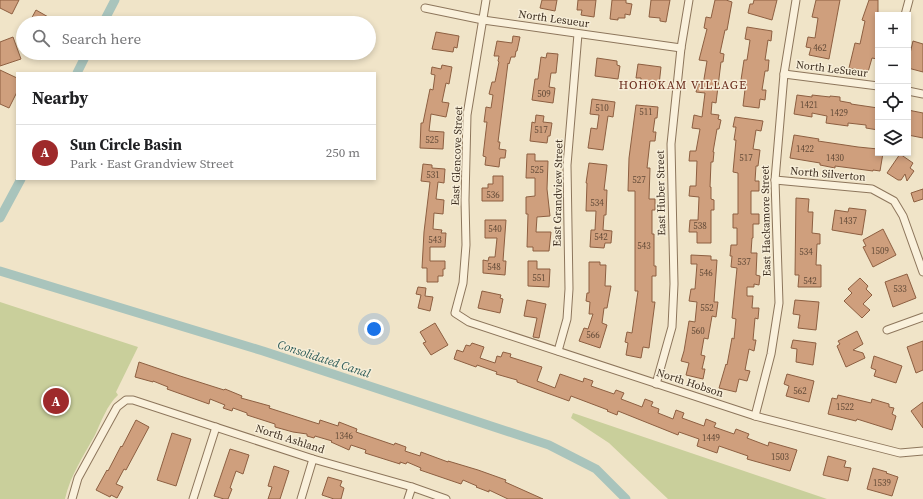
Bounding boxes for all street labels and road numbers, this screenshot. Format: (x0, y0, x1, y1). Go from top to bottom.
street label: North Lesueur (518, 7, 591, 31)
street label: North LeSueur (795, 57, 869, 81)
street label: East Glencove Street (448, 106, 466, 206)
street label: East Grandview Street (550, 139, 566, 247)
street label: East Huber Street (653, 150, 669, 236)
street label: North Silverton (790, 163, 867, 185)
street label: East Hackamore Street (758, 165, 774, 277)
street label: North Hobson (654, 365, 726, 401)
street label: North Ashland (254, 421, 327, 457)

